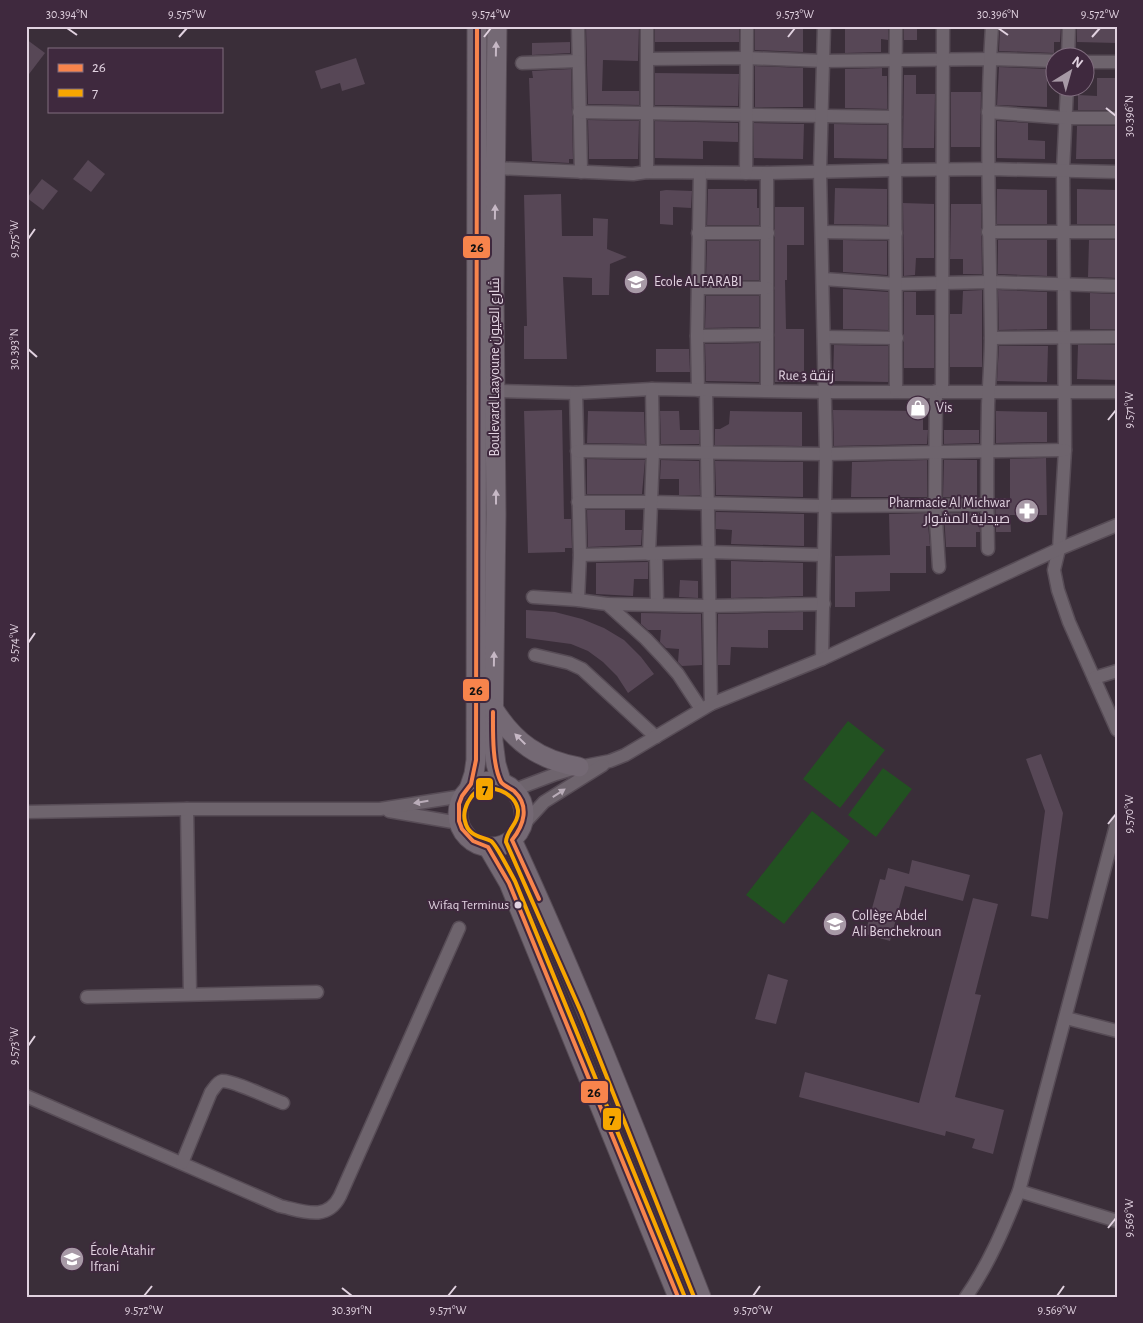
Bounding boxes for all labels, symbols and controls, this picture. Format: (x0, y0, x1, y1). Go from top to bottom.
text: 30.394°N (46, 8, 88, 20)
text: 9.575°W (168, 8, 206, 20)
text: 9.574°W (472, 8, 511, 20)
text: 9.573°W (776, 8, 814, 20)
text: 30.396°N (977, 8, 1019, 20)
text: 9.572°W (1081, 8, 1119, 20)
one-way arrow (493, 41, 501, 57)
legend (48, 48, 222, 112)
north arrow (1046, 48, 1096, 98)
text: N (1069, 54, 1085, 71)
text: 26 (92, 60, 106, 75)
text: 7 (92, 86, 98, 101)
text: 30.396°N (1123, 95, 1135, 137)
one-way arrow (491, 203, 499, 219)
text: 9.575°W (8, 220, 20, 258)
line badge: 26 (462, 235, 491, 259)
text: 26 (470, 241, 484, 255)
school or university icon: Ecole AL FARABI (623, 269, 649, 295)
place label: Ecole AL FARABI (654, 275, 742, 289)
street label: Boulevard Laayoune شارع العيون (488, 277, 503, 457)
text: 30.393°N (8, 328, 20, 370)
street label: Rue 3 زنقة (778, 369, 834, 383)
text: 9.571°W (1123, 391, 1135, 428)
shop icon: Vis (905, 395, 931, 421)
place label: Vis (936, 401, 952, 415)
one-way arrow (492, 488, 500, 504)
place label: Pharmacie Al Michwar صيدلية المشوار (889, 496, 1010, 526)
pharmacy icon: Pharmacie Al Michwar صيدلية المشوار (1014, 498, 1040, 524)
text: 9.574°W (8, 623, 20, 662)
one-way arrow (490, 651, 498, 667)
line badge: 26 (462, 678, 490, 702)
text: 26 (469, 684, 483, 698)
one-way arrow (514, 734, 526, 746)
line badge: 7 (475, 777, 494, 801)
text: 7 (482, 783, 488, 797)
one-way arrow (552, 789, 566, 798)
text: 9.570°W (1123, 794, 1135, 834)
one-way arrow (413, 799, 429, 807)
place label: Wifaq Terminus (428, 899, 509, 912)
marker: Wifaq Terminus (513, 900, 523, 910)
place label: Collège Abdel Ali Benchekroun (852, 909, 941, 939)
school or university icon: Collège Abdel Ali Benchekroun (822, 911, 848, 937)
text: 9.573°W (8, 1027, 20, 1065)
line badge: 26 (580, 1080, 609, 1104)
text: 26 (587, 1086, 601, 1100)
line badge: 7 (602, 1107, 622, 1131)
text: 7 (609, 1113, 615, 1127)
text: 9.569°W (1123, 1198, 1135, 1238)
place label: École Atahir Ifrani (90, 1241, 155, 1274)
school or university icon: École Atahir Ifrani (59, 1246, 85, 1272)
text: 9.572°W (125, 1304, 163, 1316)
text: 30.391°N (332, 1304, 372, 1316)
text: 9.571°W (430, 1304, 467, 1316)
text: 9.570°W (733, 1304, 773, 1316)
text: 9.569°W (1037, 1304, 1077, 1316)

